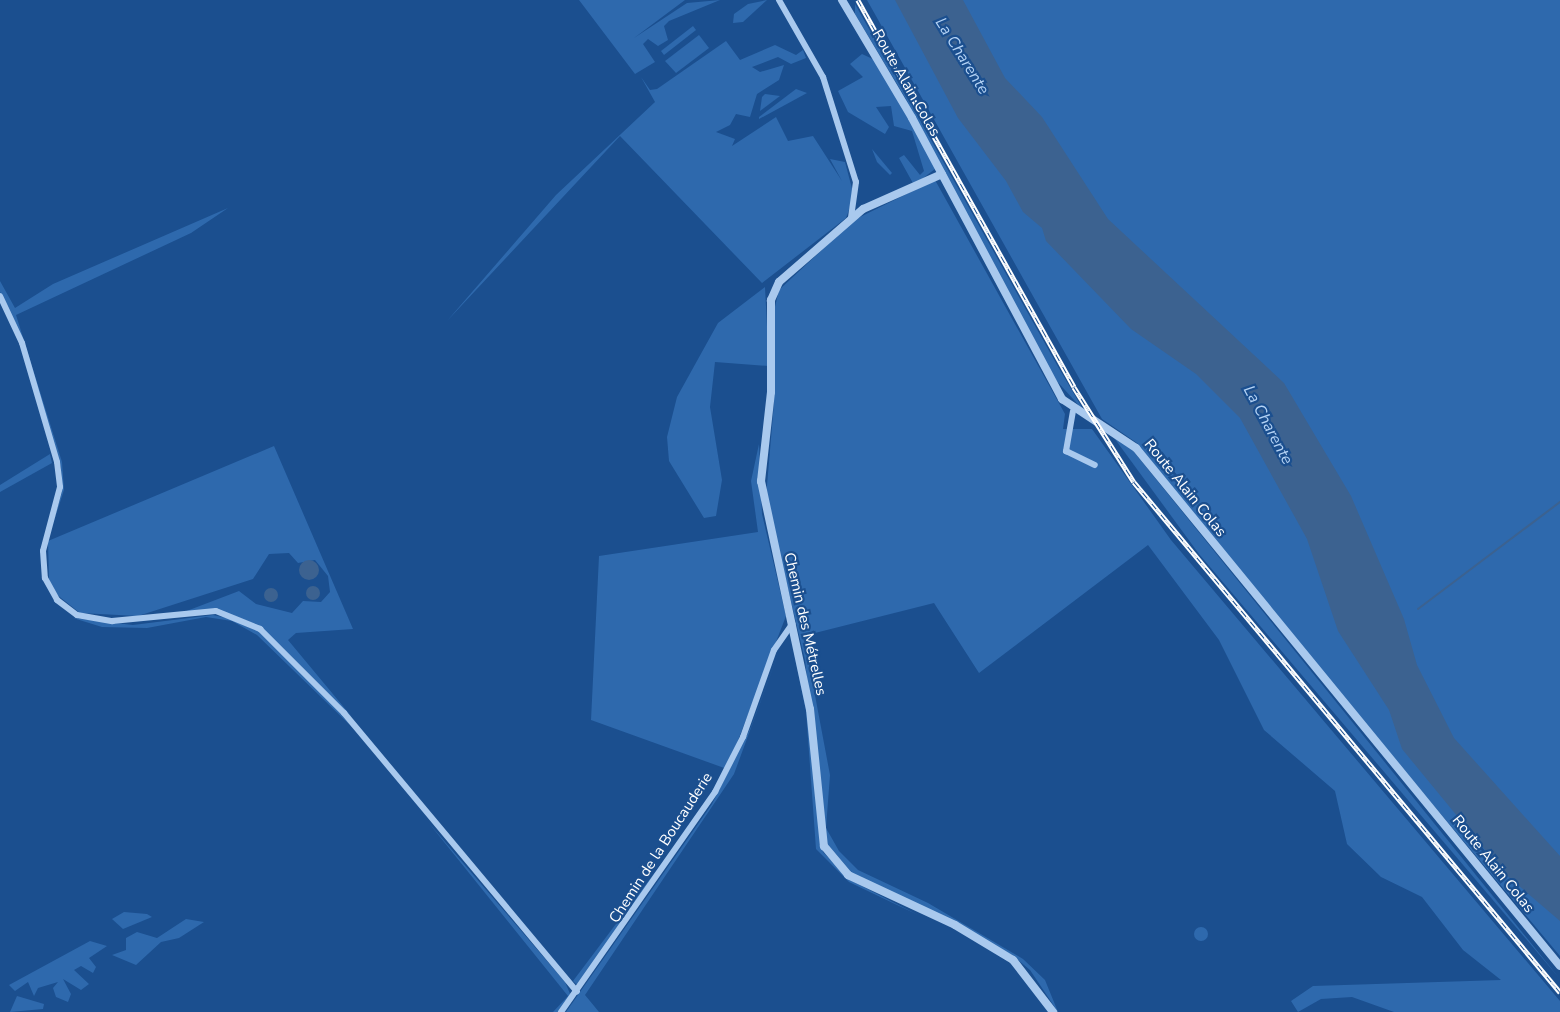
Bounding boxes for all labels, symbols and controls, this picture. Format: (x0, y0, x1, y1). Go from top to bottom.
water label: La Charente (931, 14, 993, 98)
street label: Route Alain Colas (868, 26, 944, 140)
water label: La Charente (1239, 382, 1297, 468)
street label: Route Alain Colas (1140, 436, 1230, 540)
street label: Chemin des Métrelles (780, 551, 830, 697)
street label: Chemin de la Boucauderie (606, 769, 716, 927)
street label: Route Alain Colas (1448, 812, 1538, 916)

